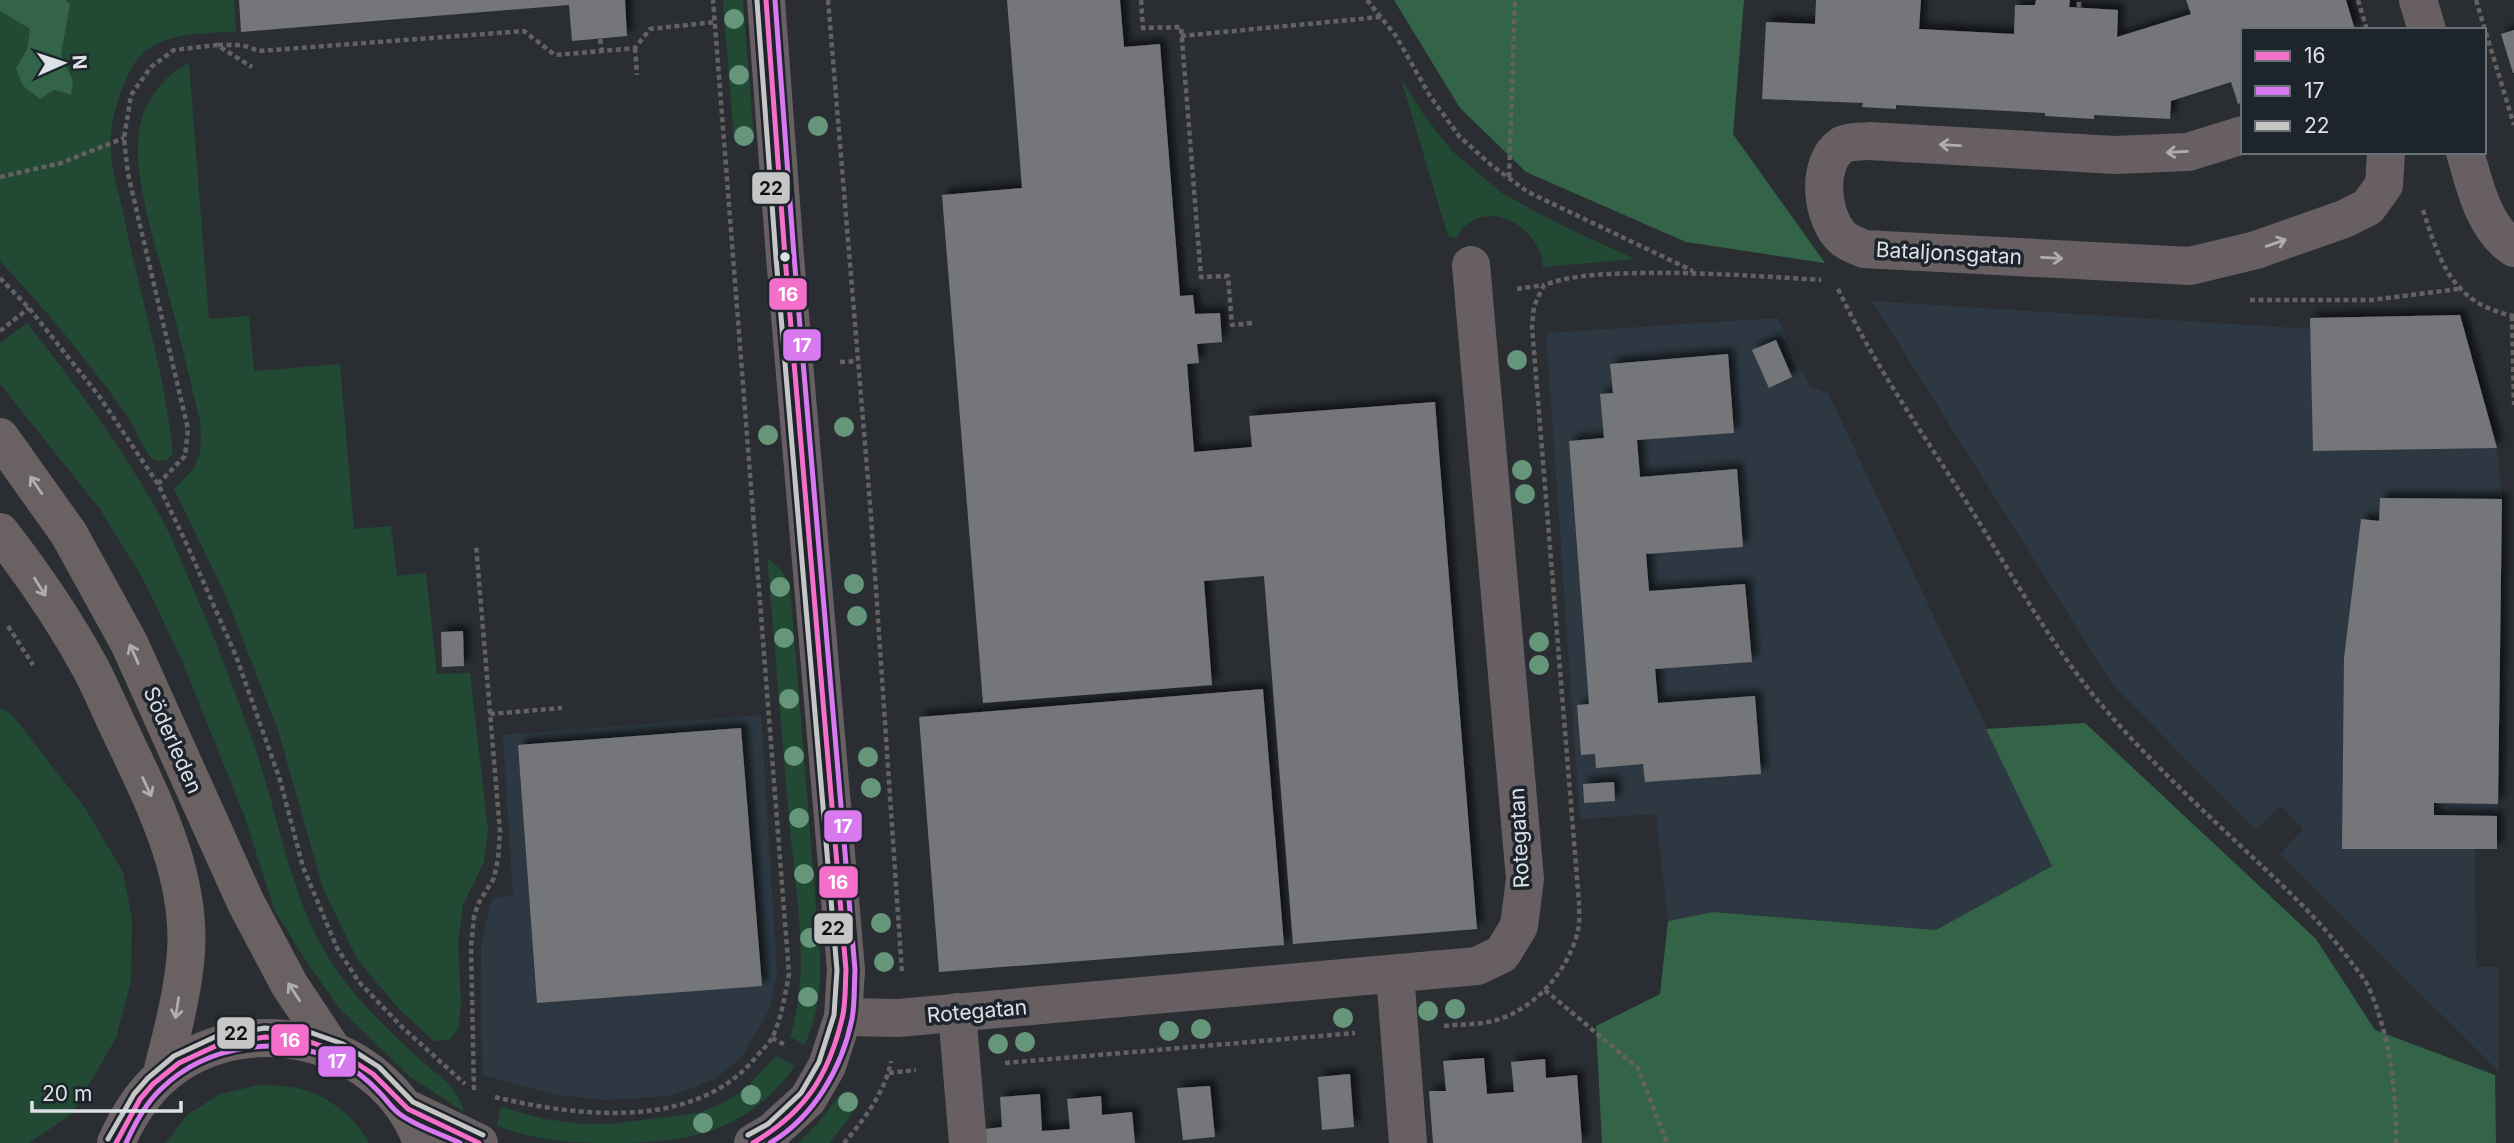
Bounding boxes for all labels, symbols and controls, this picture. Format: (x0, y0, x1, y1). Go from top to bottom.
north arrow (28, 28, 98, 98)
legend (2241, 28, 2486, 154)
text: 16 (2304, 43, 2326, 68)
text: N (68, 54, 91, 70)
text: 17 (2304, 78, 2324, 103)
text: 22 (2304, 113, 2330, 138)
one-way arrow (1939, 139, 1962, 152)
one-way arrow (2166, 146, 2189, 159)
line badge: 22 (751, 171, 791, 205)
text: 22 (759, 177, 783, 200)
one-way arrow (2264, 236, 2286, 248)
street label: Bataljonsgatan (1875, 237, 2023, 269)
unlabelled marker (778, 250, 792, 264)
one-way arrow (2040, 252, 2063, 265)
line badge: 16 (768, 277, 808, 311)
text: 16 (778, 283, 798, 306)
line badge: 17 (782, 328, 822, 362)
text: 17 (792, 334, 812, 357)
one-way arrow (29, 476, 43, 495)
one-way arrow (33, 577, 47, 597)
one-way arrow (127, 644, 140, 665)
street label: Söderleden (138, 683, 208, 797)
one-way arrow (141, 776, 154, 798)
street label: Rotegatan (1504, 787, 1534, 889)
line badge: 17 (823, 809, 863, 843)
text: 17 (833, 815, 853, 838)
line badge: 16 (818, 865, 859, 899)
text: 16 (828, 871, 848, 894)
line badge: 22 (813, 912, 854, 945)
text: 22 (821, 917, 845, 940)
one-way arrow (287, 983, 301, 1003)
street label: Rotegatan (926, 994, 1028, 1028)
one-way arrow (170, 996, 183, 1019)
line badge: 22 (216, 1016, 256, 1050)
text: 22 (224, 1022, 248, 1045)
line badge: 16 (270, 1023, 310, 1057)
text: 16 (280, 1029, 300, 1052)
line badge: 17 (317, 1045, 357, 1078)
text: 17 (327, 1050, 347, 1073)
scale bar (32, 1070, 180, 1114)
text: 20 m (42, 1081, 92, 1106)

